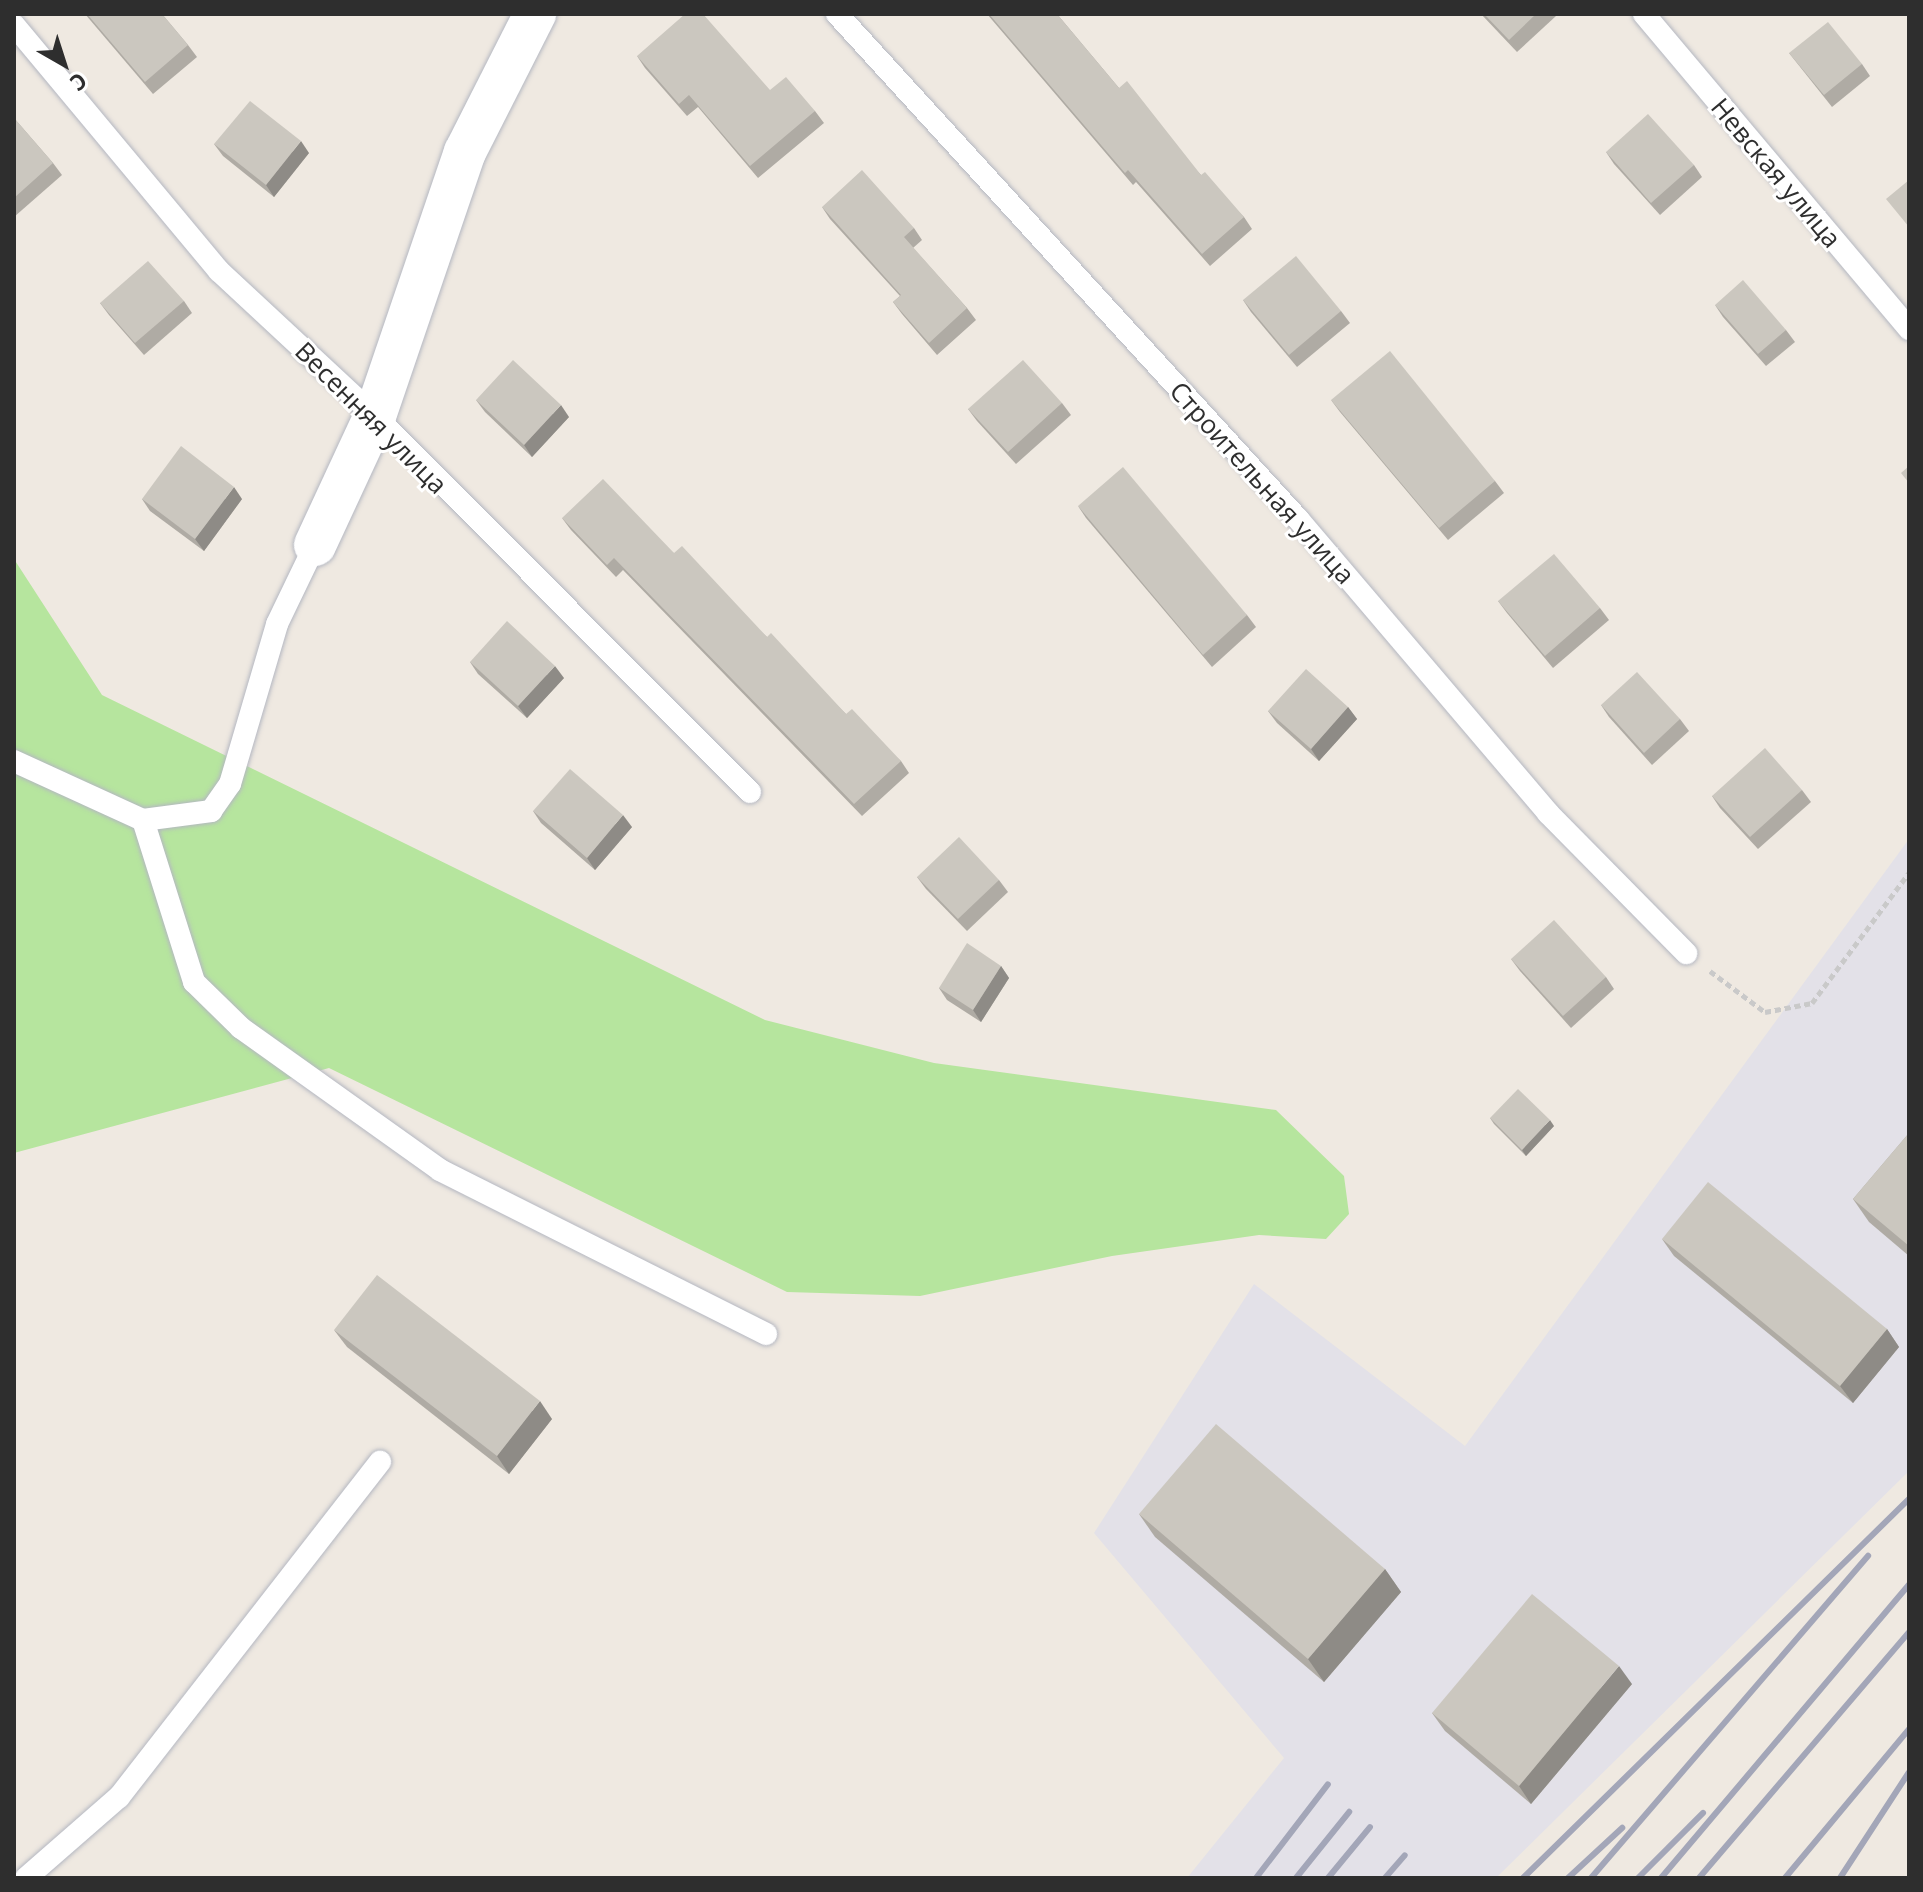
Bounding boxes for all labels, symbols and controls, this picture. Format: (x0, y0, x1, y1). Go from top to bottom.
north arrow (24, 24, 104, 104)
text: С (64, 67, 94, 99)
street label: Невская улица (1704, 92, 1848, 254)
street label: Весенняя улица (289, 336, 453, 500)
street label: Строительная улица (1163, 376, 1361, 590)

